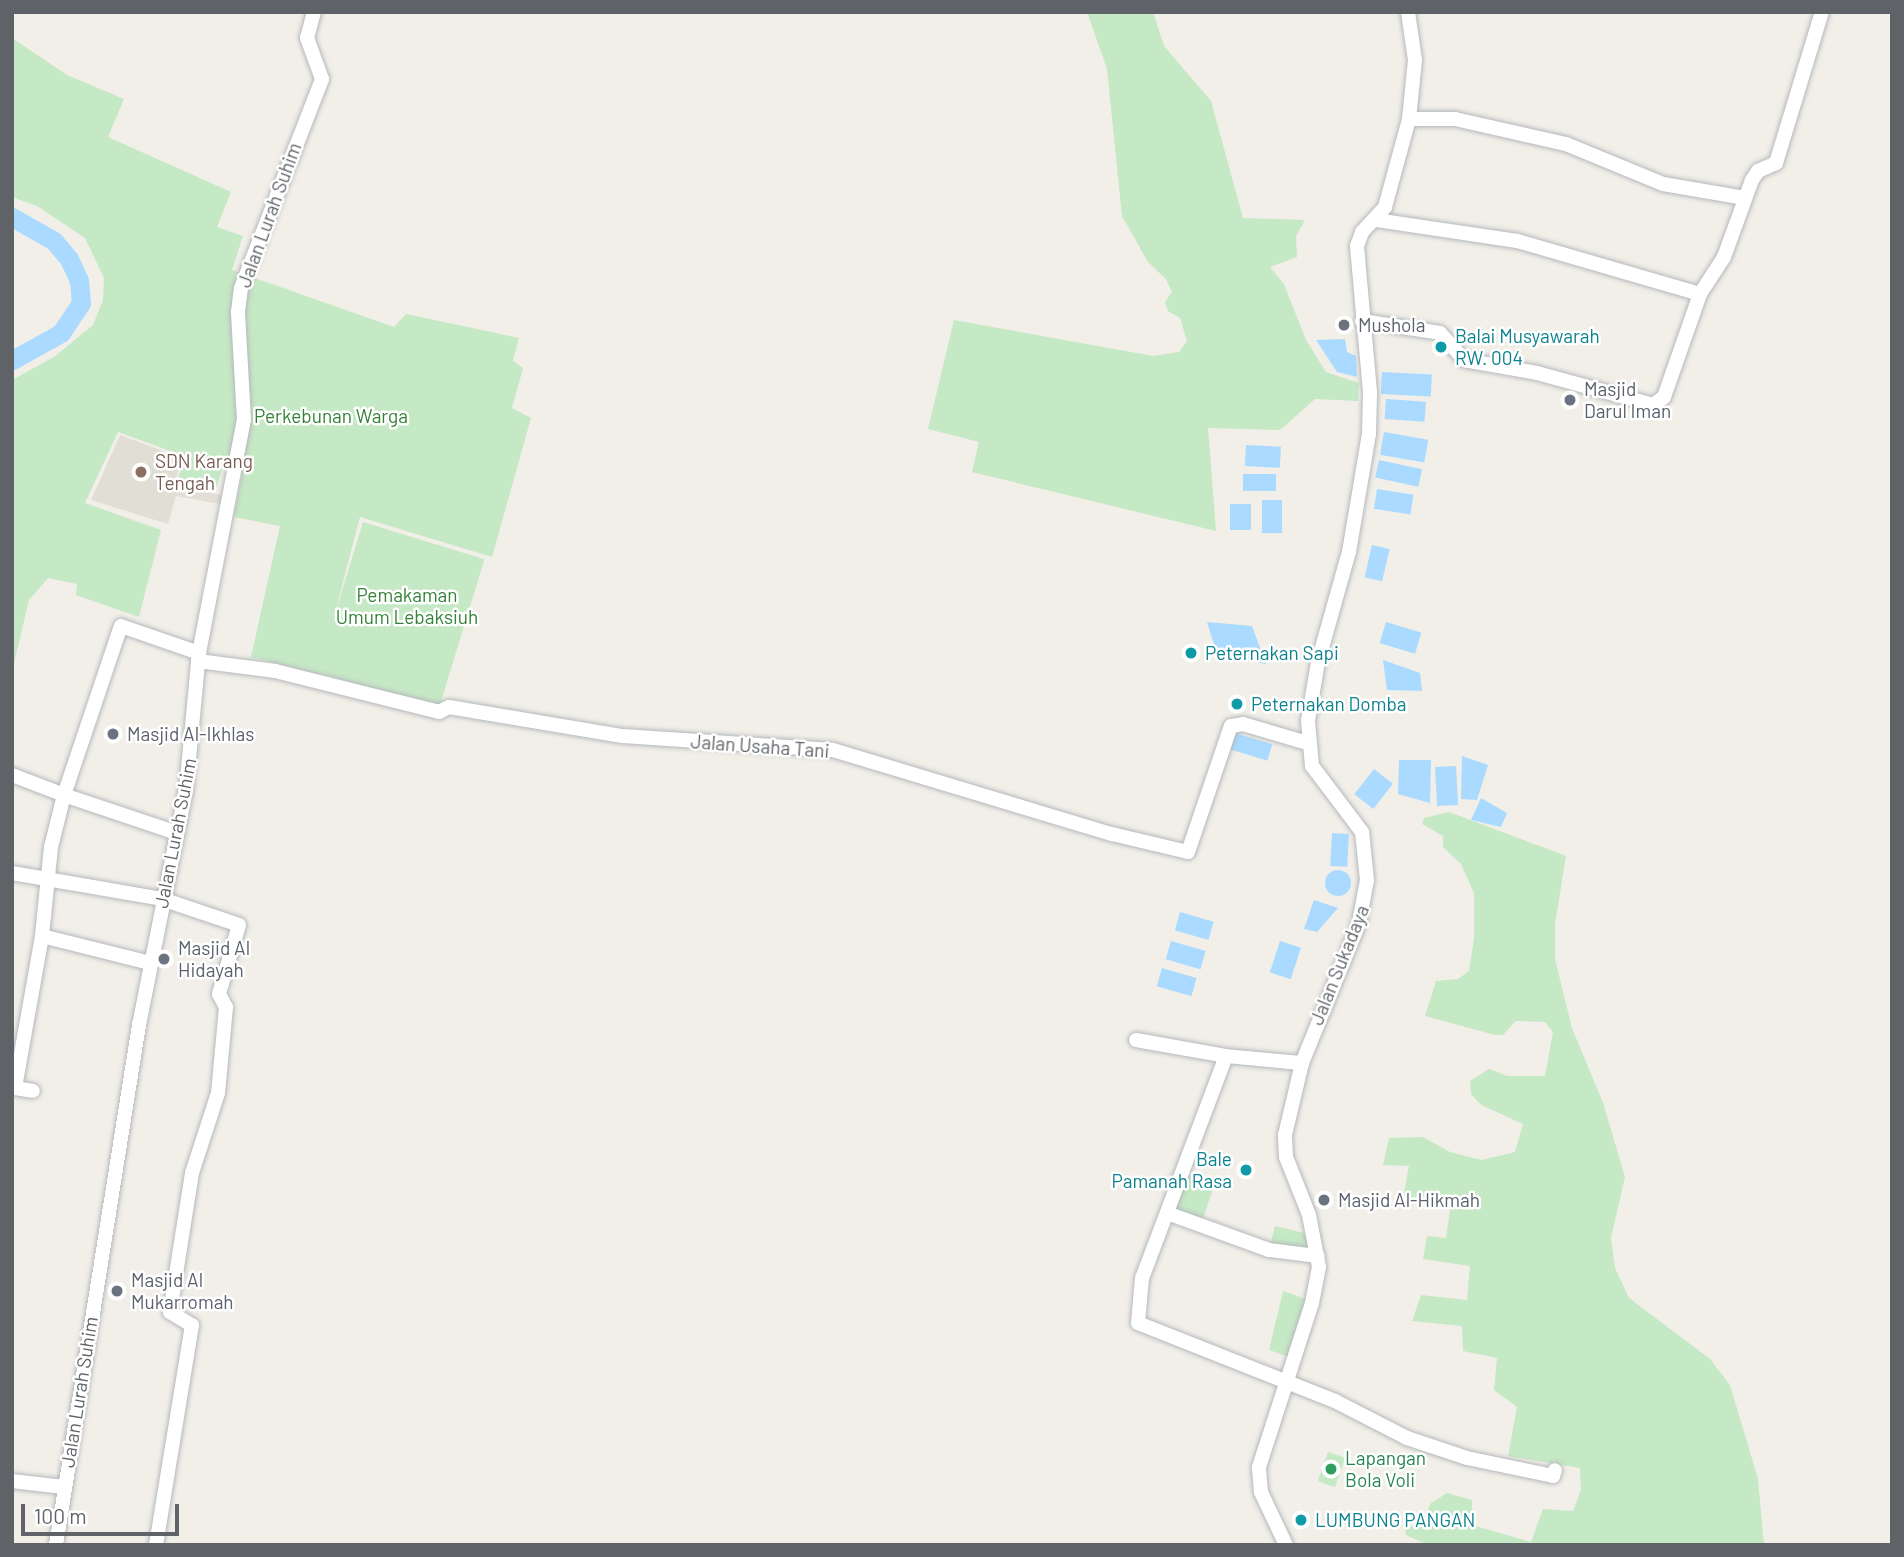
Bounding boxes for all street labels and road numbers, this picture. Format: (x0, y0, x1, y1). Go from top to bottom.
street label: Jalan Lurah Suhim (232, 139, 306, 291)
street label: Jalan Usaha Tani (690, 730, 830, 762)
street label: Jalan Lurah Suhim (149, 756, 201, 910)
street label: Jalan Sukadaya (1305, 902, 1373, 1028)
street label: Jalan Lurah Suhim (56, 1315, 102, 1469)

